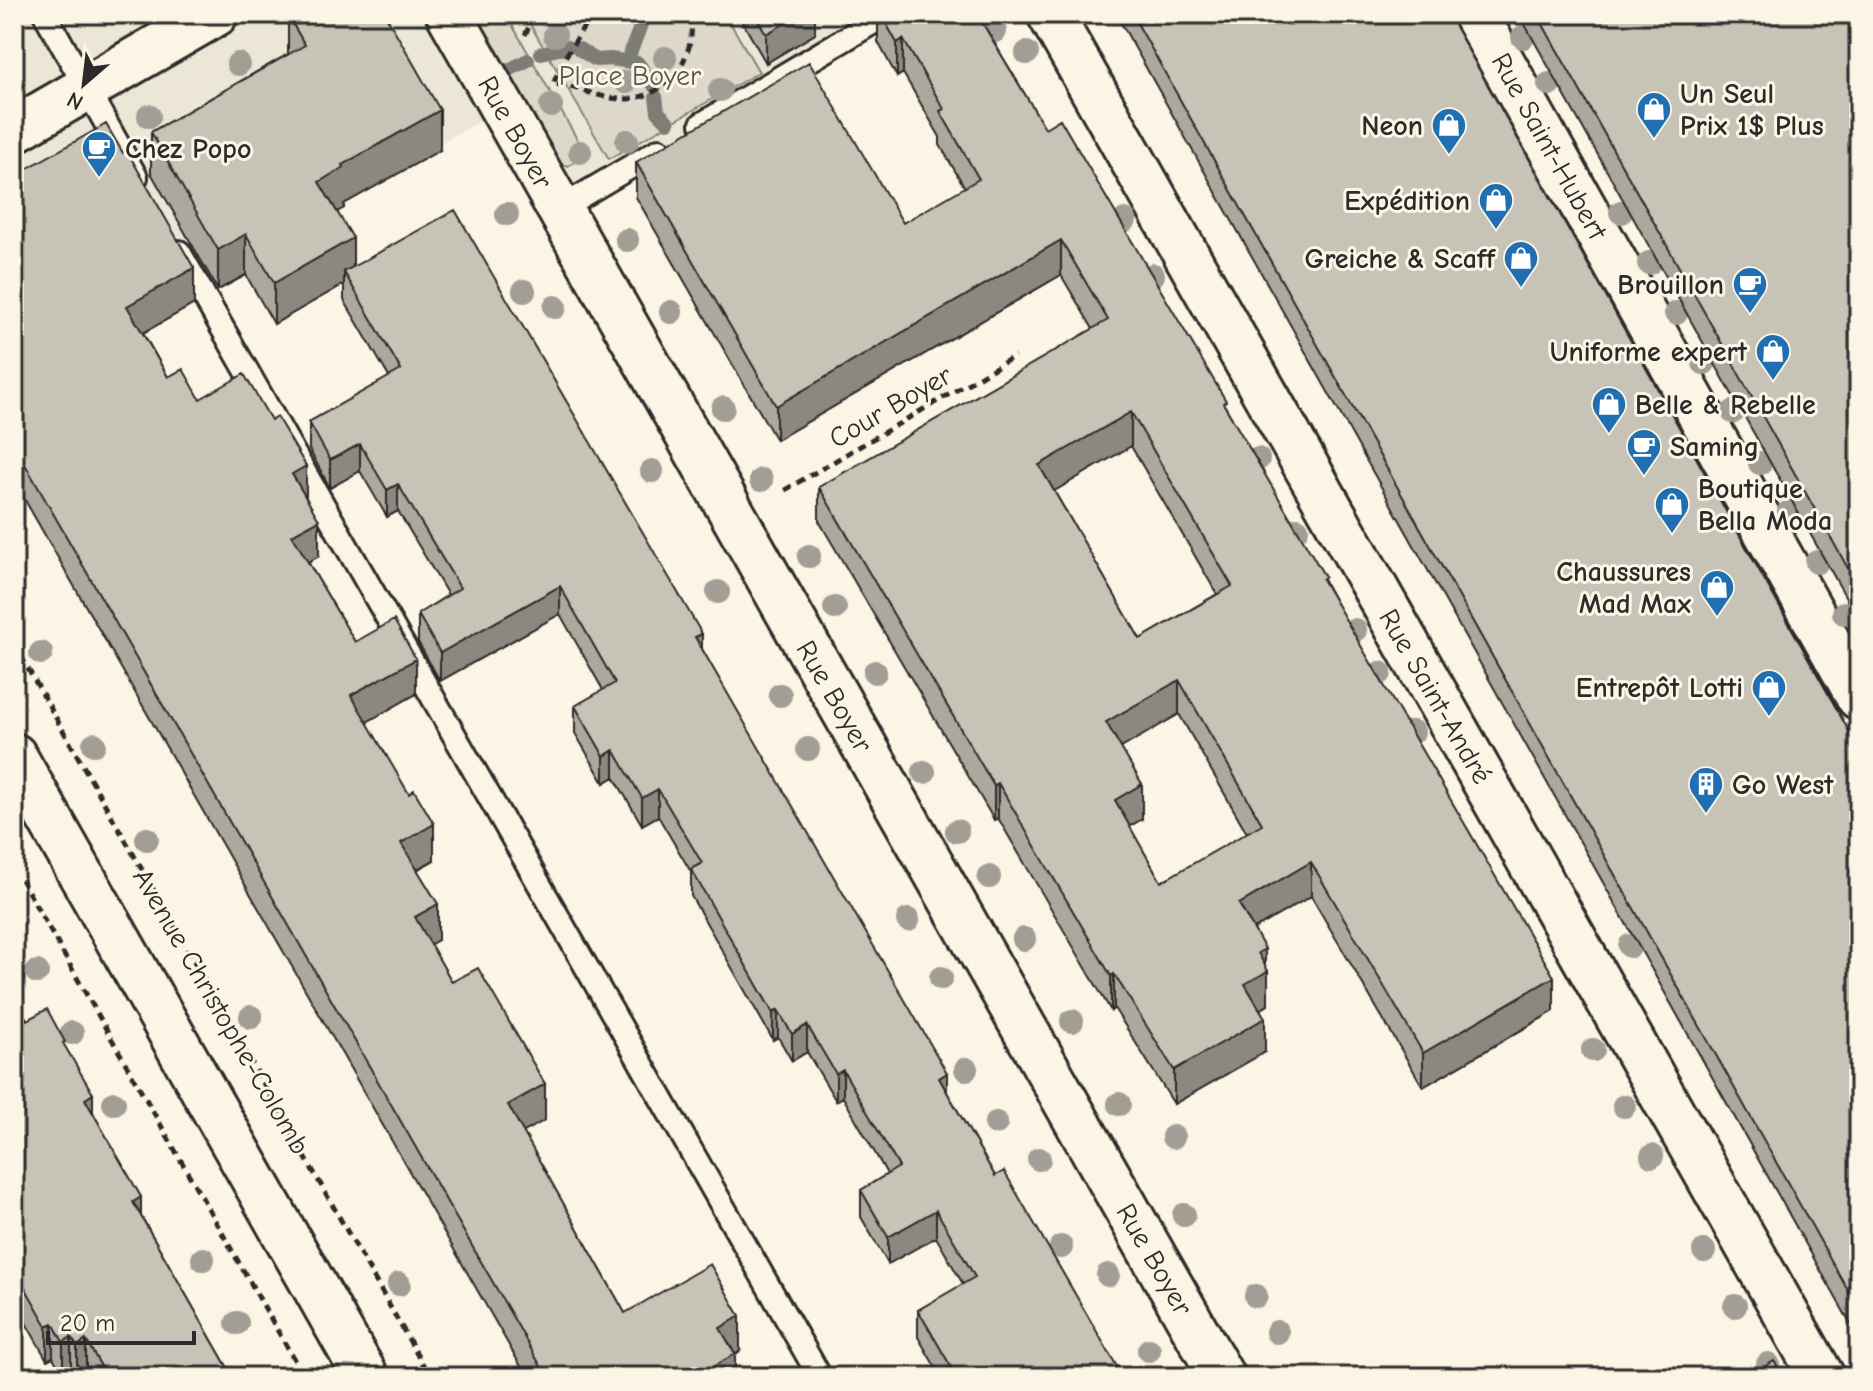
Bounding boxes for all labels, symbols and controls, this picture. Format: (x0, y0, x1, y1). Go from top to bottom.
north arrow (44, 44, 124, 124)
street label: Rue Saint-Hubert (1485, 48, 1614, 246)
park label: Place Boyer (559, 60, 701, 92)
street label: Rue Boyer (471, 71, 559, 194)
place label: Un Seul Prix 1$ Plus (1680, 78, 1824, 142)
text: N (63, 86, 88, 116)
shop icon: Un Seul Prix 1$ Plus (1635, 90, 1673, 140)
shop icon: Neon (1430, 106, 1468, 156)
place label: Neon (1361, 110, 1423, 142)
cafe icon: Chez Popo (80, 129, 118, 179)
place label: Chez Popo (125, 133, 251, 165)
shop icon: Expédition (1477, 181, 1515, 231)
place label: Expédition (1344, 185, 1470, 217)
shop icon: Greiche & Scaff (1502, 239, 1540, 289)
place label: Greiche & Scaff (1304, 243, 1496, 275)
cafe icon: Brouillon (1731, 265, 1769, 315)
place label: Brouillon (1617, 269, 1724, 301)
shop icon: Uniforme expert (1754, 332, 1792, 382)
place label: Uniforme expert (1550, 336, 1748, 368)
street label: Cour Boyer (824, 359, 957, 455)
shop icon: Belle & Rebelle (1590, 385, 1628, 435)
place label: Belle & Rebelle (1635, 389, 1816, 421)
cafe icon: Saming (1625, 427, 1663, 477)
place label: Saming (1670, 431, 1759, 463)
place label: Boutique Bella Moda (1698, 473, 1832, 537)
shop icon: Boutique Bella Moda (1653, 485, 1691, 535)
place label: Chaussures Mad Max (1556, 556, 1691, 620)
shop icon: Chaussures Mad Max (1698, 568, 1736, 618)
street label: Rue Saint-André (1372, 603, 1498, 790)
street label: Rue Boyer (789, 635, 879, 758)
shop icon: Entrepôt Lotti (1750, 668, 1788, 718)
place label: Entrepôt Lotti (1576, 672, 1743, 704)
building icon: Go West (1687, 765, 1725, 815)
place label: Go West (1732, 769, 1834, 801)
street label: Avenue Christophe-Colomb (126, 863, 316, 1160)
street label: Rue Boyer (1109, 1198, 1199, 1321)
scale bar (48, 1295, 194, 1345)
text: 20 m (60, 1309, 115, 1337)

